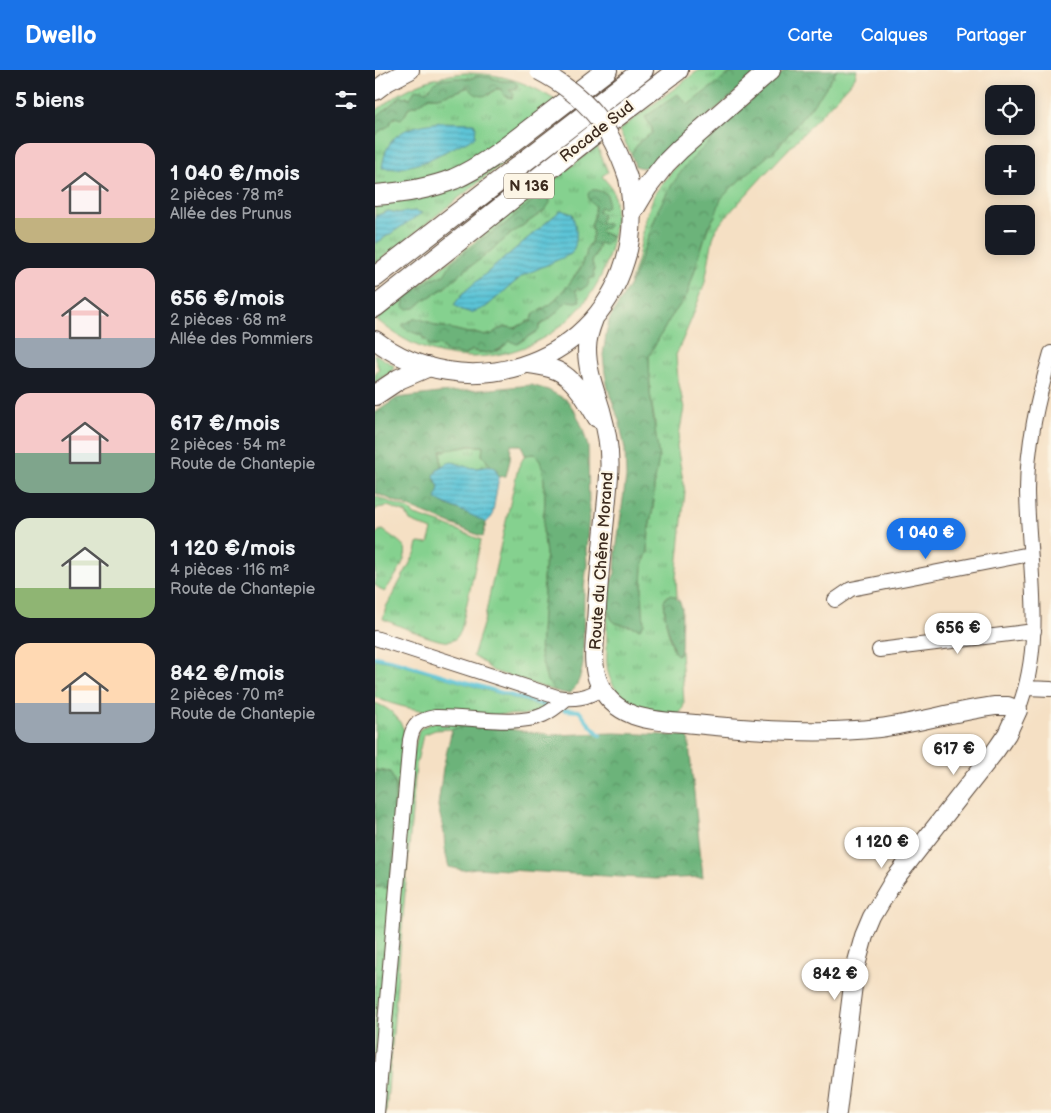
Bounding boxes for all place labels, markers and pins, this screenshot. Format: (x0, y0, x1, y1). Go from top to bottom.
pin: 1 040 € (880, 518, 972, 560)
pin: 656 € (923, 612, 993, 655)
pin: 617 € (919, 734, 989, 776)
pin: 1 120 € (836, 826, 928, 869)
pin: 842 € (800, 958, 870, 1001)

